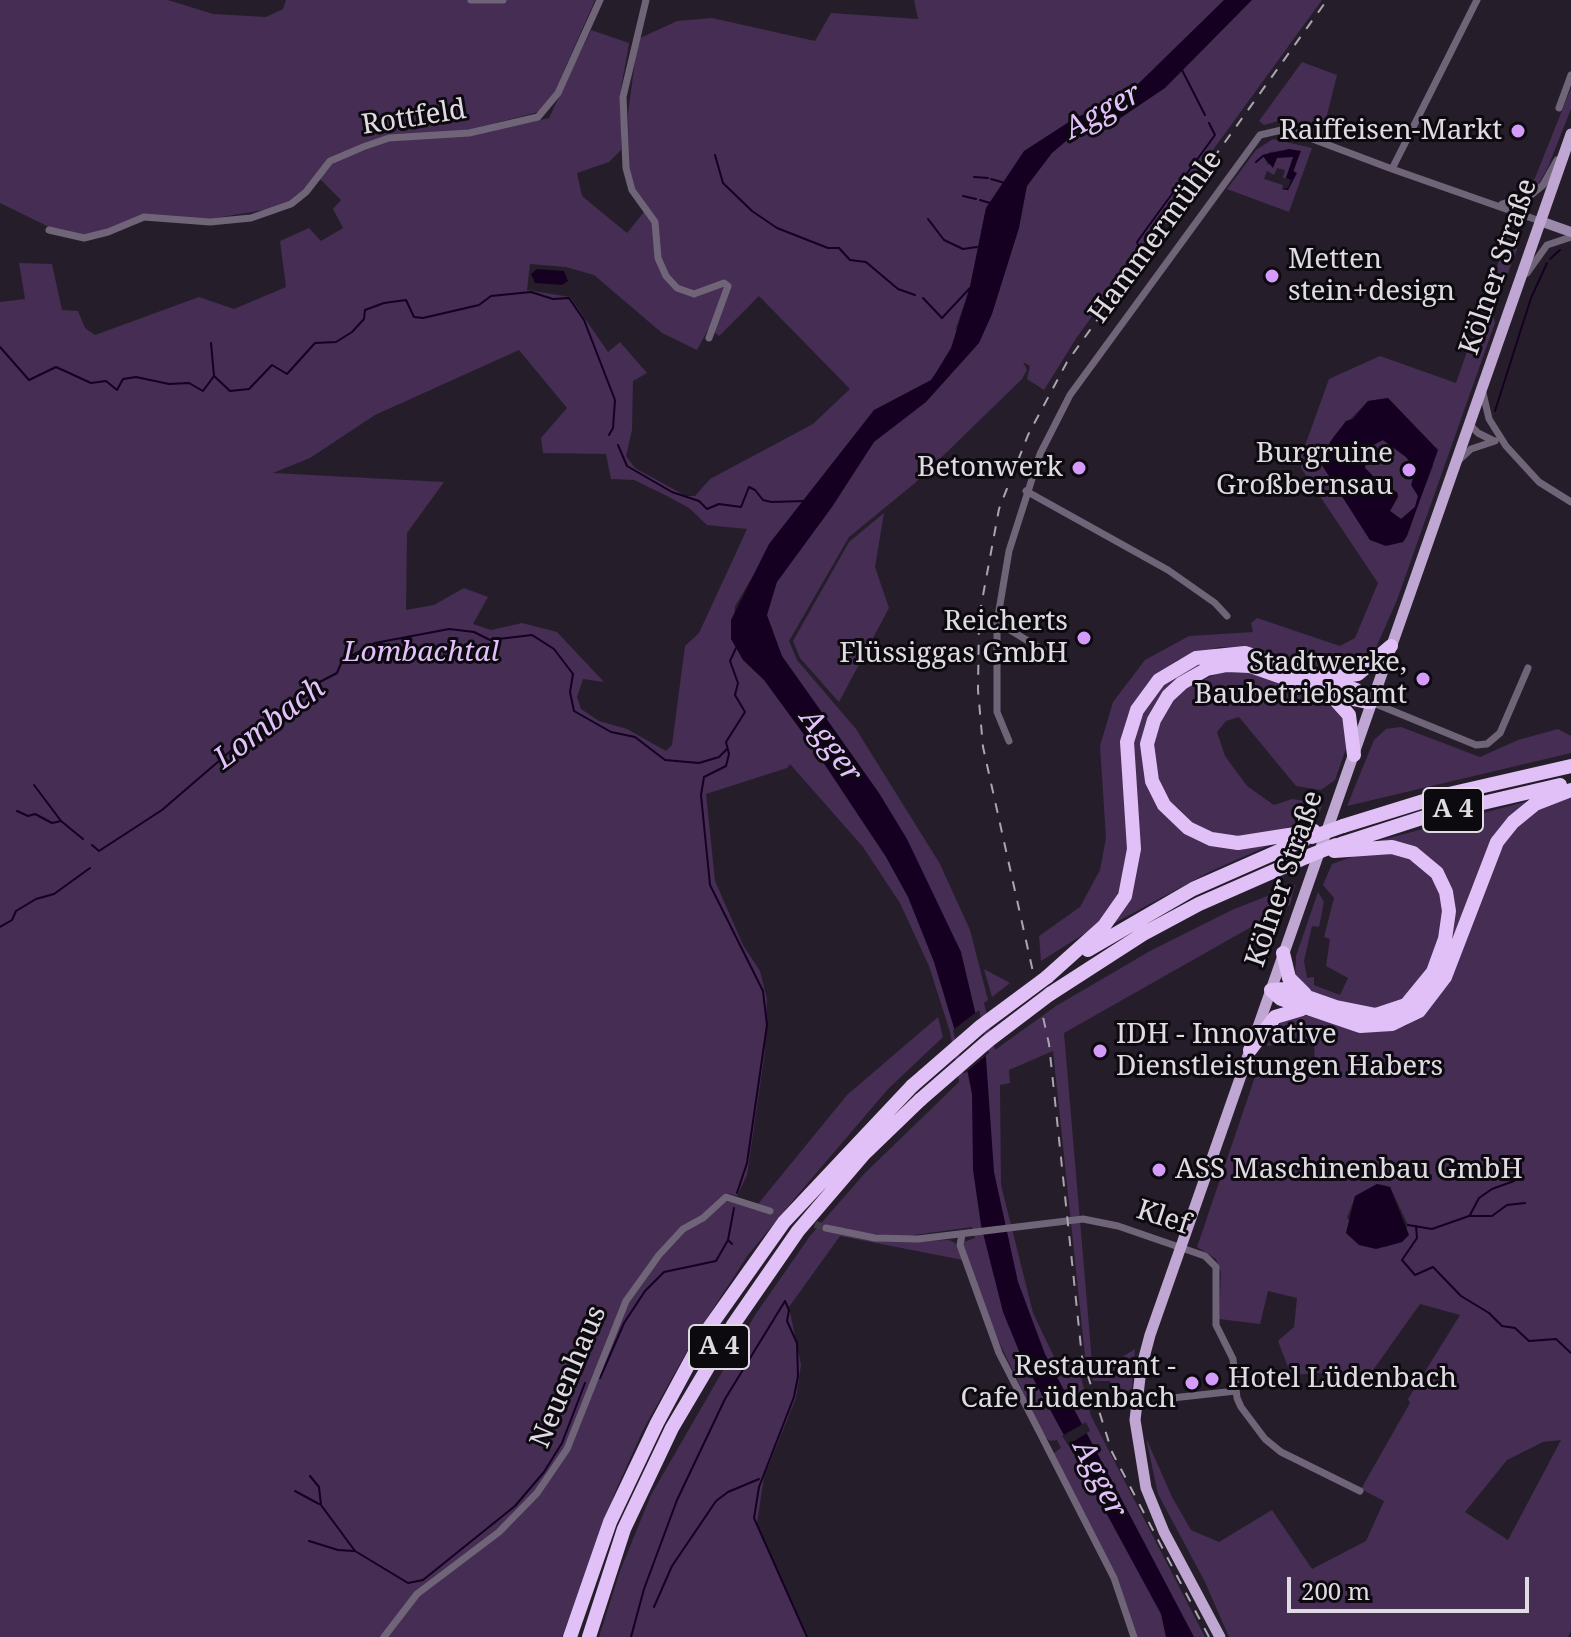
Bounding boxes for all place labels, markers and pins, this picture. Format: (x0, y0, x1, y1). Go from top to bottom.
place label: Raiffeisen-Markt (1279, 114, 1502, 148)
marker: Raiffeisen-Markt (1509, 122, 1527, 140)
place label: Metten stein+design (1288, 243, 1455, 309)
marker: Metten stein+design (1263, 267, 1281, 285)
place label: Burgruine Großbernsau (1216, 437, 1393, 503)
place label: Betonwerk (917, 451, 1063, 485)
marker: Betonwerk (1070, 459, 1088, 477)
marker: Burgruine Großbernsau (1400, 461, 1418, 479)
place label: Reicherts Flüssiggas GmbH (839, 605, 1068, 671)
marker: Reicherts Flüssiggas GmbH (1075, 629, 1093, 647)
place label: Stadtwerke, Baubetriebsamt (1194, 646, 1407, 712)
marker: Stadtwerke, Baubetriebsamt (1414, 670, 1432, 688)
place label: IDH - Innovative Dienstleistungen Habers (1116, 1018, 1443, 1084)
marker: IDH - Innovative Dienstleistungen Habers (1091, 1042, 1109, 1060)
place label: ASS Maschinenbau GmbH (1175, 1153, 1523, 1187)
marker: ASS Maschinenbau GmbH (1150, 1161, 1168, 1179)
place label: Restaurant - Cafe Lüdenbach (960, 1350, 1176, 1416)
place label: Hotel Lüdenbach (1228, 1362, 1457, 1396)
marker: Hotel Lüdenbach (1203, 1370, 1221, 1388)
marker: Restaurant - Cafe Lüdenbach (1183, 1374, 1201, 1392)

